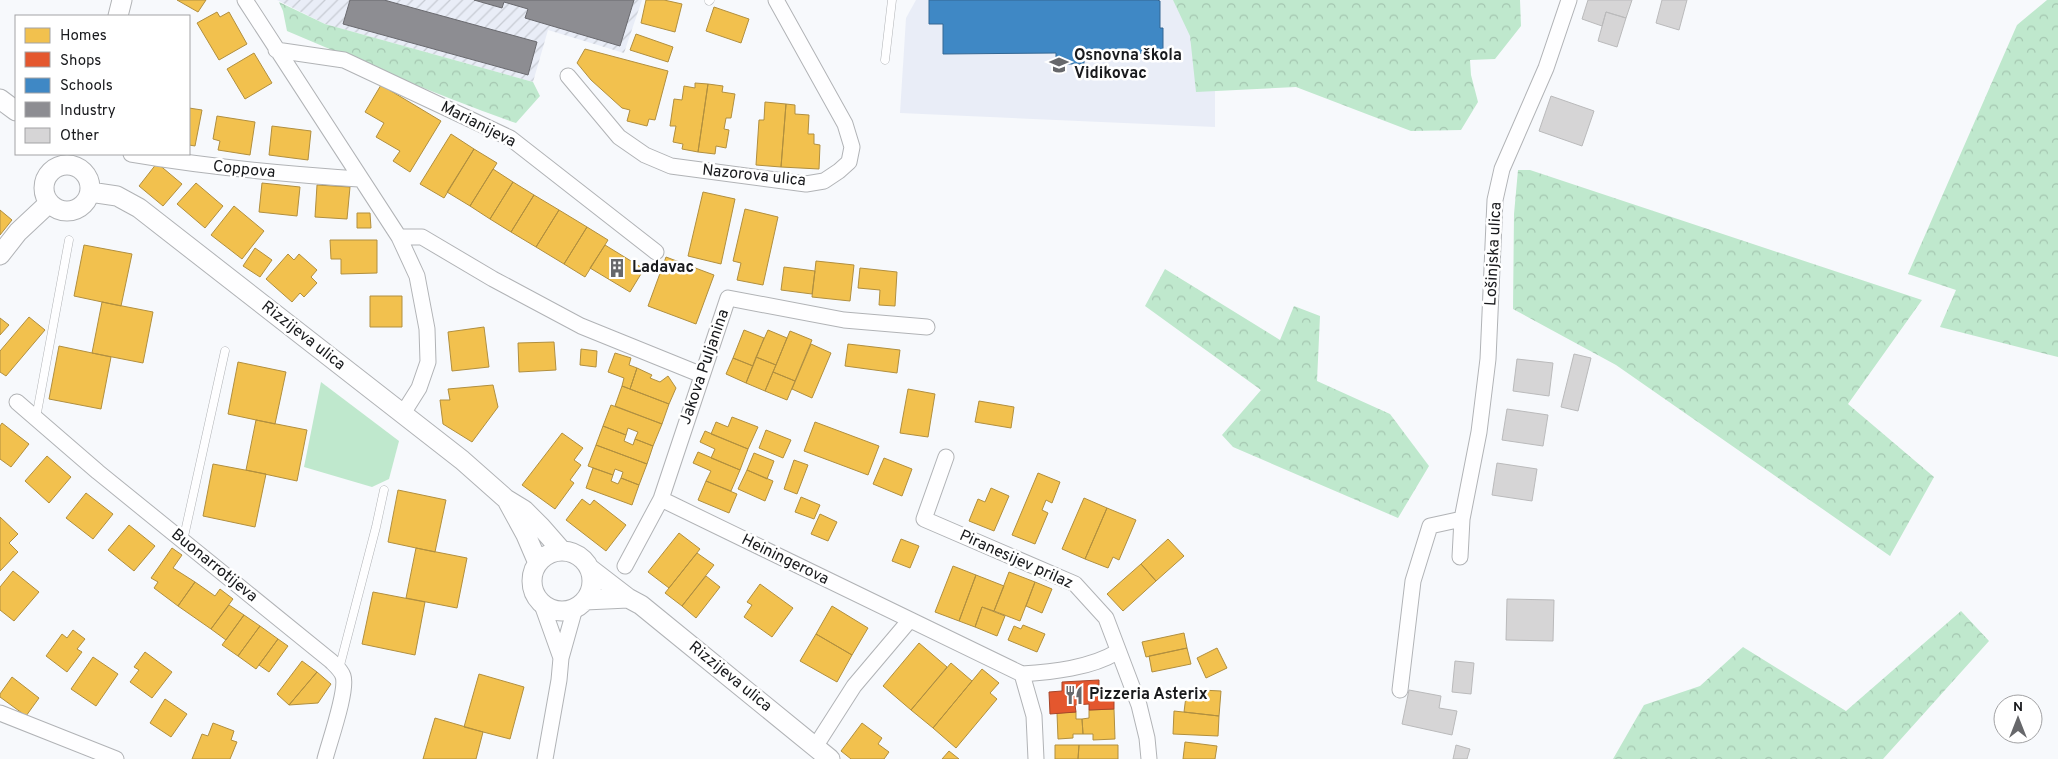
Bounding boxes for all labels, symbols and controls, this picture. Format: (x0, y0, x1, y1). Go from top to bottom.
legend (15, 15, 190, 155)
text: Homes (60, 27, 107, 46)
place label: Osnovna škola Vidikovac (1074, 46, 1182, 84)
text: Shops (60, 52, 101, 71)
school or university icon: Osnovna škola Vidikovac (1048, 54, 1070, 76)
text: Schools (60, 77, 113, 96)
street label: Marianijeva (437, 97, 519, 153)
text: Industry (60, 102, 116, 121)
text: Other (60, 127, 99, 146)
street label: Coppova (212, 157, 276, 183)
street label: Nazorova ulica (701, 161, 807, 191)
street label: Lošinjska ulica (1481, 201, 1507, 307)
building icon: Ladavac (606, 257, 628, 279)
place label: Ladavac (632, 258, 694, 278)
street label: Rizzijeva ulica (257, 297, 349, 375)
street label: Jakova Puljanina (676, 307, 734, 427)
street label: Buonarrotijeva (167, 525, 261, 607)
street label: Piranesijev prilaz (956, 526, 1076, 594)
street label: Heiningerova (738, 530, 832, 590)
street label: Rizzijeva ulica (684, 637, 776, 717)
restaurant icon: Pizzeria Asterix (1063, 684, 1085, 706)
place label: Pizzeria Asterix (1089, 685, 1208, 705)
north arrow (1993, 694, 2043, 744)
text: N (2013, 699, 2023, 716)

